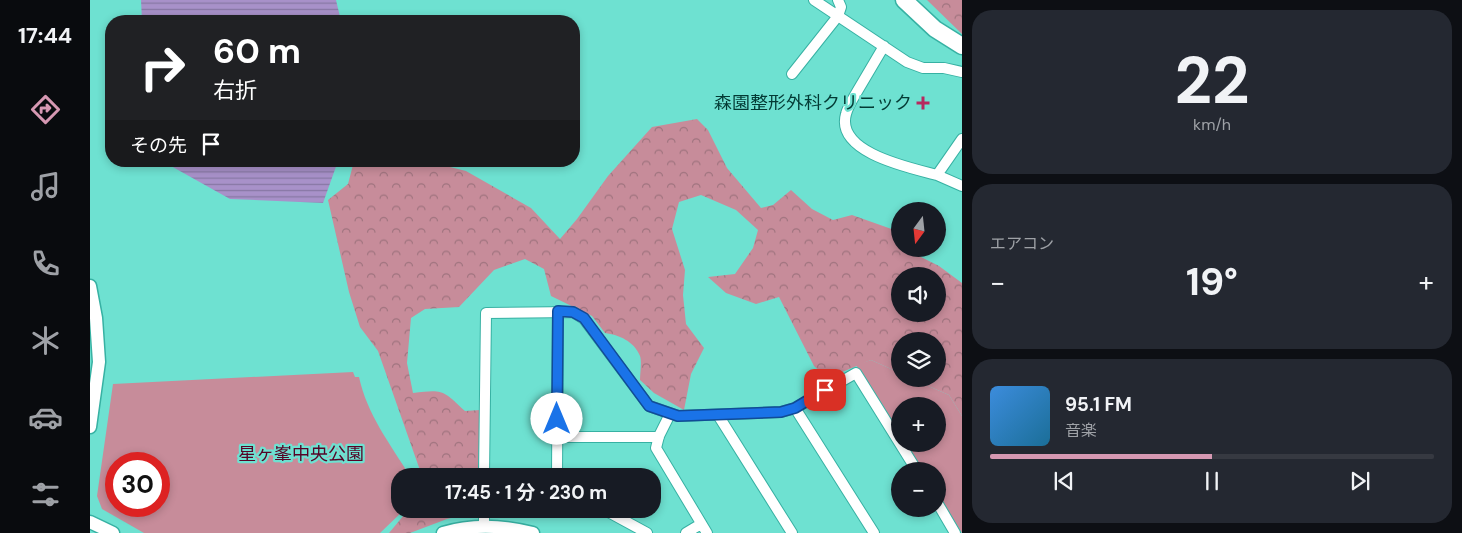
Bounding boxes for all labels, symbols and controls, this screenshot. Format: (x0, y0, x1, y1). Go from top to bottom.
text: 17:44 (18, 21, 72, 50)
text: 60 m (213, 28, 301, 74)
icon: right (130, 35, 195, 100)
text: 22 (1174, 39, 1250, 123)
text: 右折 (213, 76, 257, 105)
place label: 森園整形外科クリニック (714, 91, 912, 115)
icon: directions (28, 92, 63, 127)
marker: 森園整形外科クリニック (916, 96, 930, 110)
text: km/h (1193, 114, 1231, 135)
icon: arrive (197, 130, 225, 158)
text: その先 (130, 133, 187, 158)
icon: music (28, 169, 63, 204)
north arrow (891, 202, 946, 258)
map controls (891, 202, 946, 517)
text: エアコン (990, 233, 1054, 254)
icon: phone (28, 246, 63, 281)
text: 19° (1186, 257, 1238, 307)
text: − (990, 264, 1005, 301)
text: + (1419, 264, 1434, 301)
button: sound (891, 267, 946, 322)
icon: climate (28, 323, 63, 358)
button: layers (891, 332, 946, 387)
pin (804, 369, 846, 411)
icon: arrive (811, 376, 839, 404)
position arrow (530, 392, 582, 444)
text: 95.1 FM (1065, 392, 1132, 417)
button: + (891, 397, 946, 452)
icon: car (28, 400, 63, 435)
text: 音楽 (1065, 420, 1097, 441)
park label: 星ヶ峯中央公園 (238, 442, 364, 466)
speed limit sign: 30 (105, 452, 170, 517)
button: − (891, 462, 946, 517)
icon: previous (1050, 467, 1078, 495)
icon: pause (1198, 467, 1226, 495)
icon: next (1346, 467, 1374, 495)
icon: filters (28, 477, 63, 512)
text: 17:45 · 1 分 · 230 m (445, 480, 607, 505)

